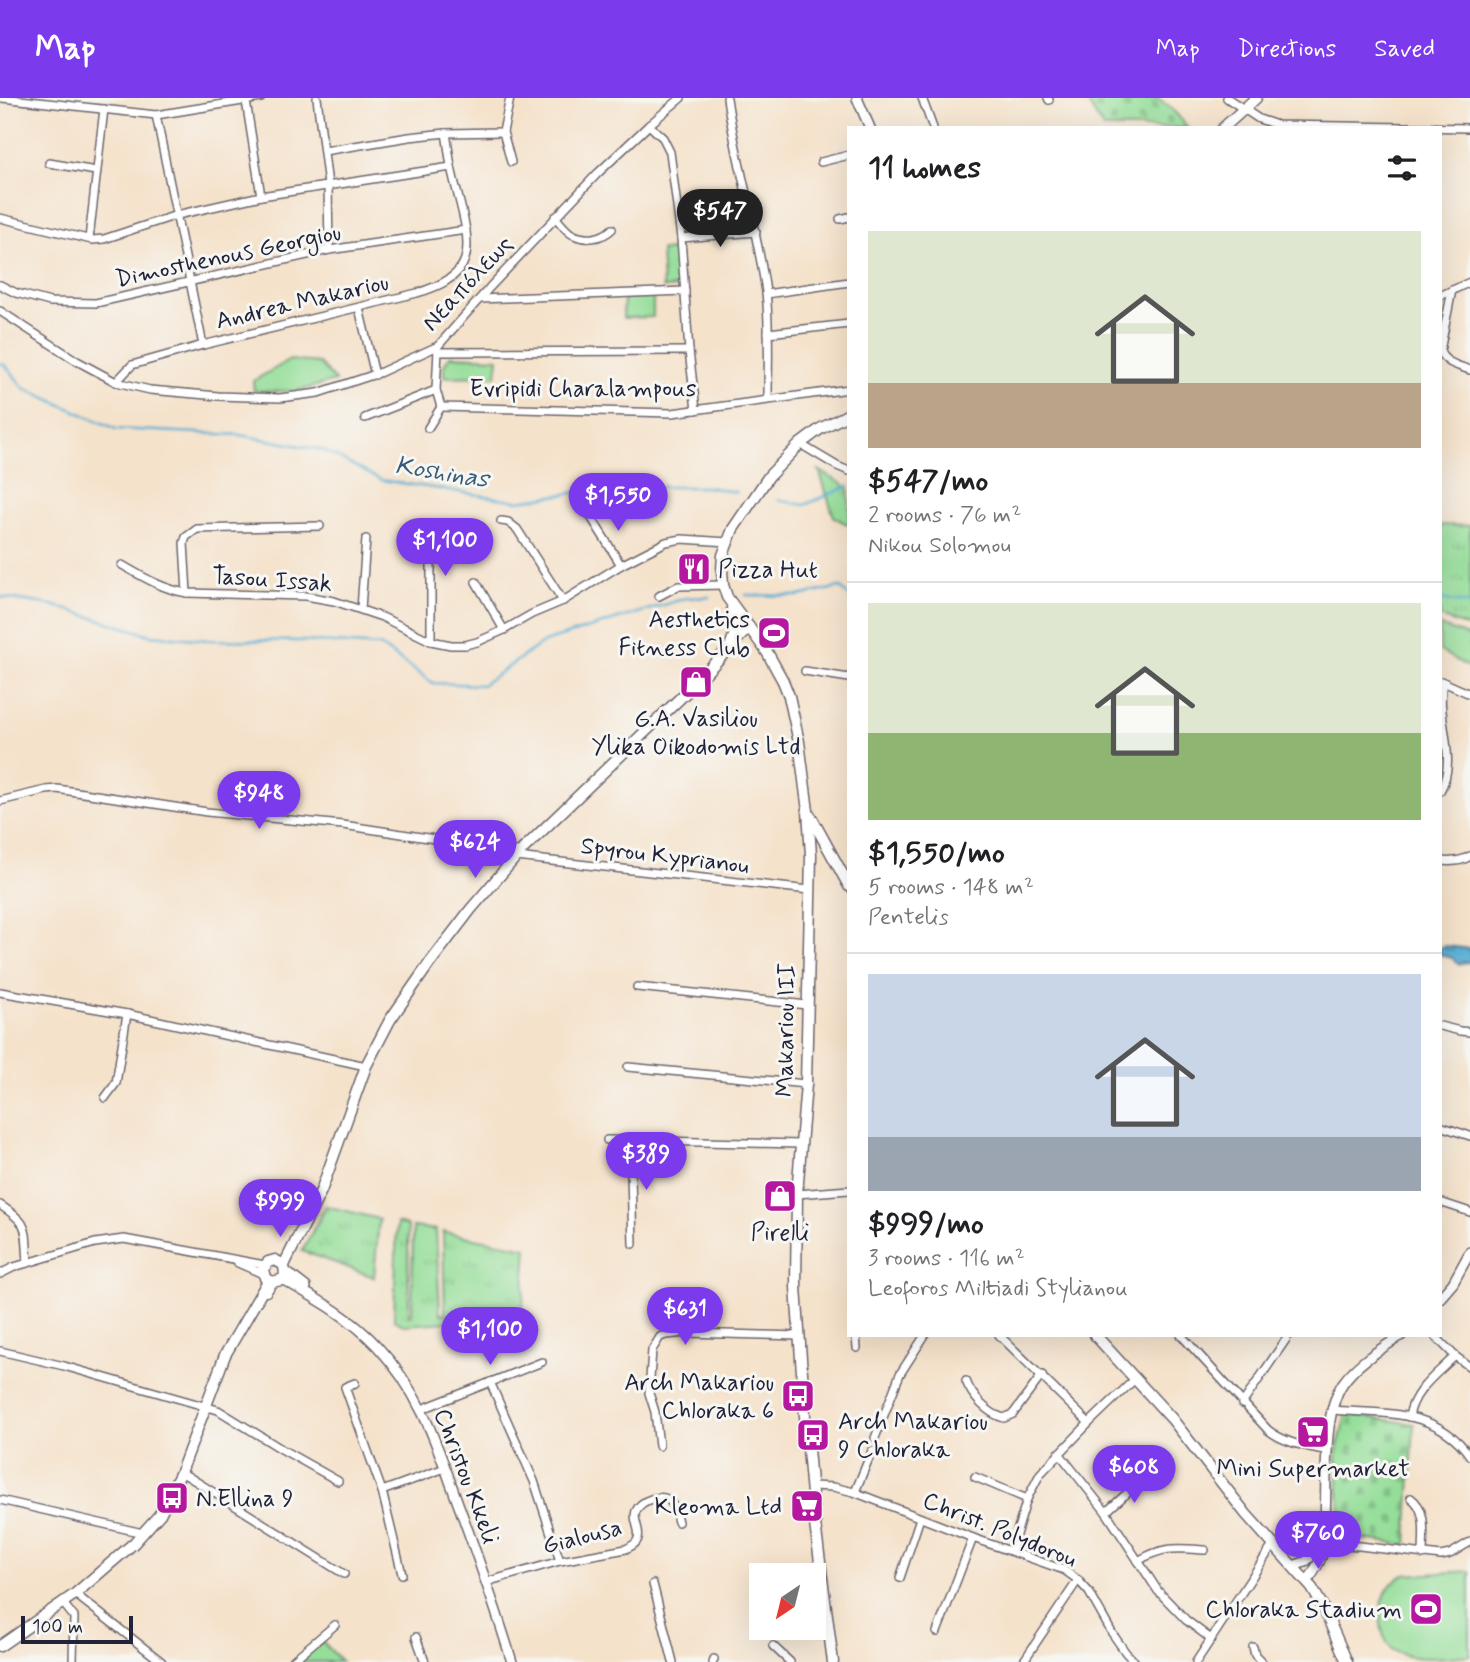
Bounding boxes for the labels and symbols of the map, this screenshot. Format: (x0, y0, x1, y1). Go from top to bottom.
pin: $547 (679, 190, 761, 249)
street label: Dimosthenous Georgiou (113, 217, 344, 297)
street label: Νεαπόλεως (416, 230, 520, 338)
street label: Andrea Makariou (213, 267, 392, 337)
street label: Evripidi Charalampous (470, 374, 697, 405)
water label: Koshinas (392, 449, 493, 498)
pin: $1,550 (561, 474, 675, 533)
pin: $1,100 (388, 518, 502, 578)
restaurant icon: Pizza Hut (675, 550, 713, 588)
place label: Pizza Hut (718, 555, 818, 586)
street label: Tasou Issak (211, 561, 333, 600)
place label: Aesthetics Fitness Club (619, 605, 750, 664)
sports icon: Aesthetics Fitness Club (755, 614, 793, 652)
shop icon: G.A. Vasiliou Ylika Oikodomis Ltd (677, 663, 715, 701)
place label: G.A. Vasiliou Ylika Oikodomis Ltd (592, 704, 800, 763)
pin: $948 (218, 772, 300, 831)
pin: $624 (434, 820, 516, 880)
street label: Spyrou Kyprianou (579, 831, 751, 882)
street label: Makariou III (770, 963, 803, 1097)
pin: $389 (605, 1132, 687, 1192)
shop icon: Pirelli (761, 1177, 799, 1215)
pin: $999 (239, 1180, 321, 1239)
place label: Pirelli (751, 1218, 809, 1249)
pin: $631 (644, 1288, 726, 1347)
pin: $1,100 (433, 1308, 547, 1367)
place label: Arch Makariou Chloraka 6 (624, 1368, 774, 1427)
bus stop icon: Arch Makariou Chloraka 6 (779, 1377, 817, 1415)
street label: Christou Kkeli (426, 1404, 506, 1549)
place label: Arch Makariou 9 Chloraka (838, 1407, 988, 1466)
supermarket icon: Mini Supermarket (1294, 1413, 1332, 1451)
bus stop icon: Arch Makariou 9 Chloraka (794, 1416, 832, 1454)
pin: $608 (1093, 1446, 1175, 1505)
place label: Mini Supermarket (1216, 1454, 1410, 1485)
bus stop icon: N.Ellina 9 (153, 1479, 191, 1517)
place label: N.Ellina 9 (196, 1484, 294, 1515)
street label: Christ. Polydorou (918, 1485, 1081, 1575)
supermarket icon: Kleoma Ltd (788, 1487, 826, 1525)
place label: Kleoma Ltd (654, 1492, 782, 1523)
pin: $760 (1277, 1512, 1359, 1571)
street label: Gialousa (540, 1513, 625, 1562)
north arrow (749, 1563, 826, 1640)
sports icon: Chloraka Stadium (1407, 1590, 1445, 1628)
place label: Chloraka Stadium (1205, 1595, 1402, 1626)
scale bar (21, 1613, 133, 1645)

